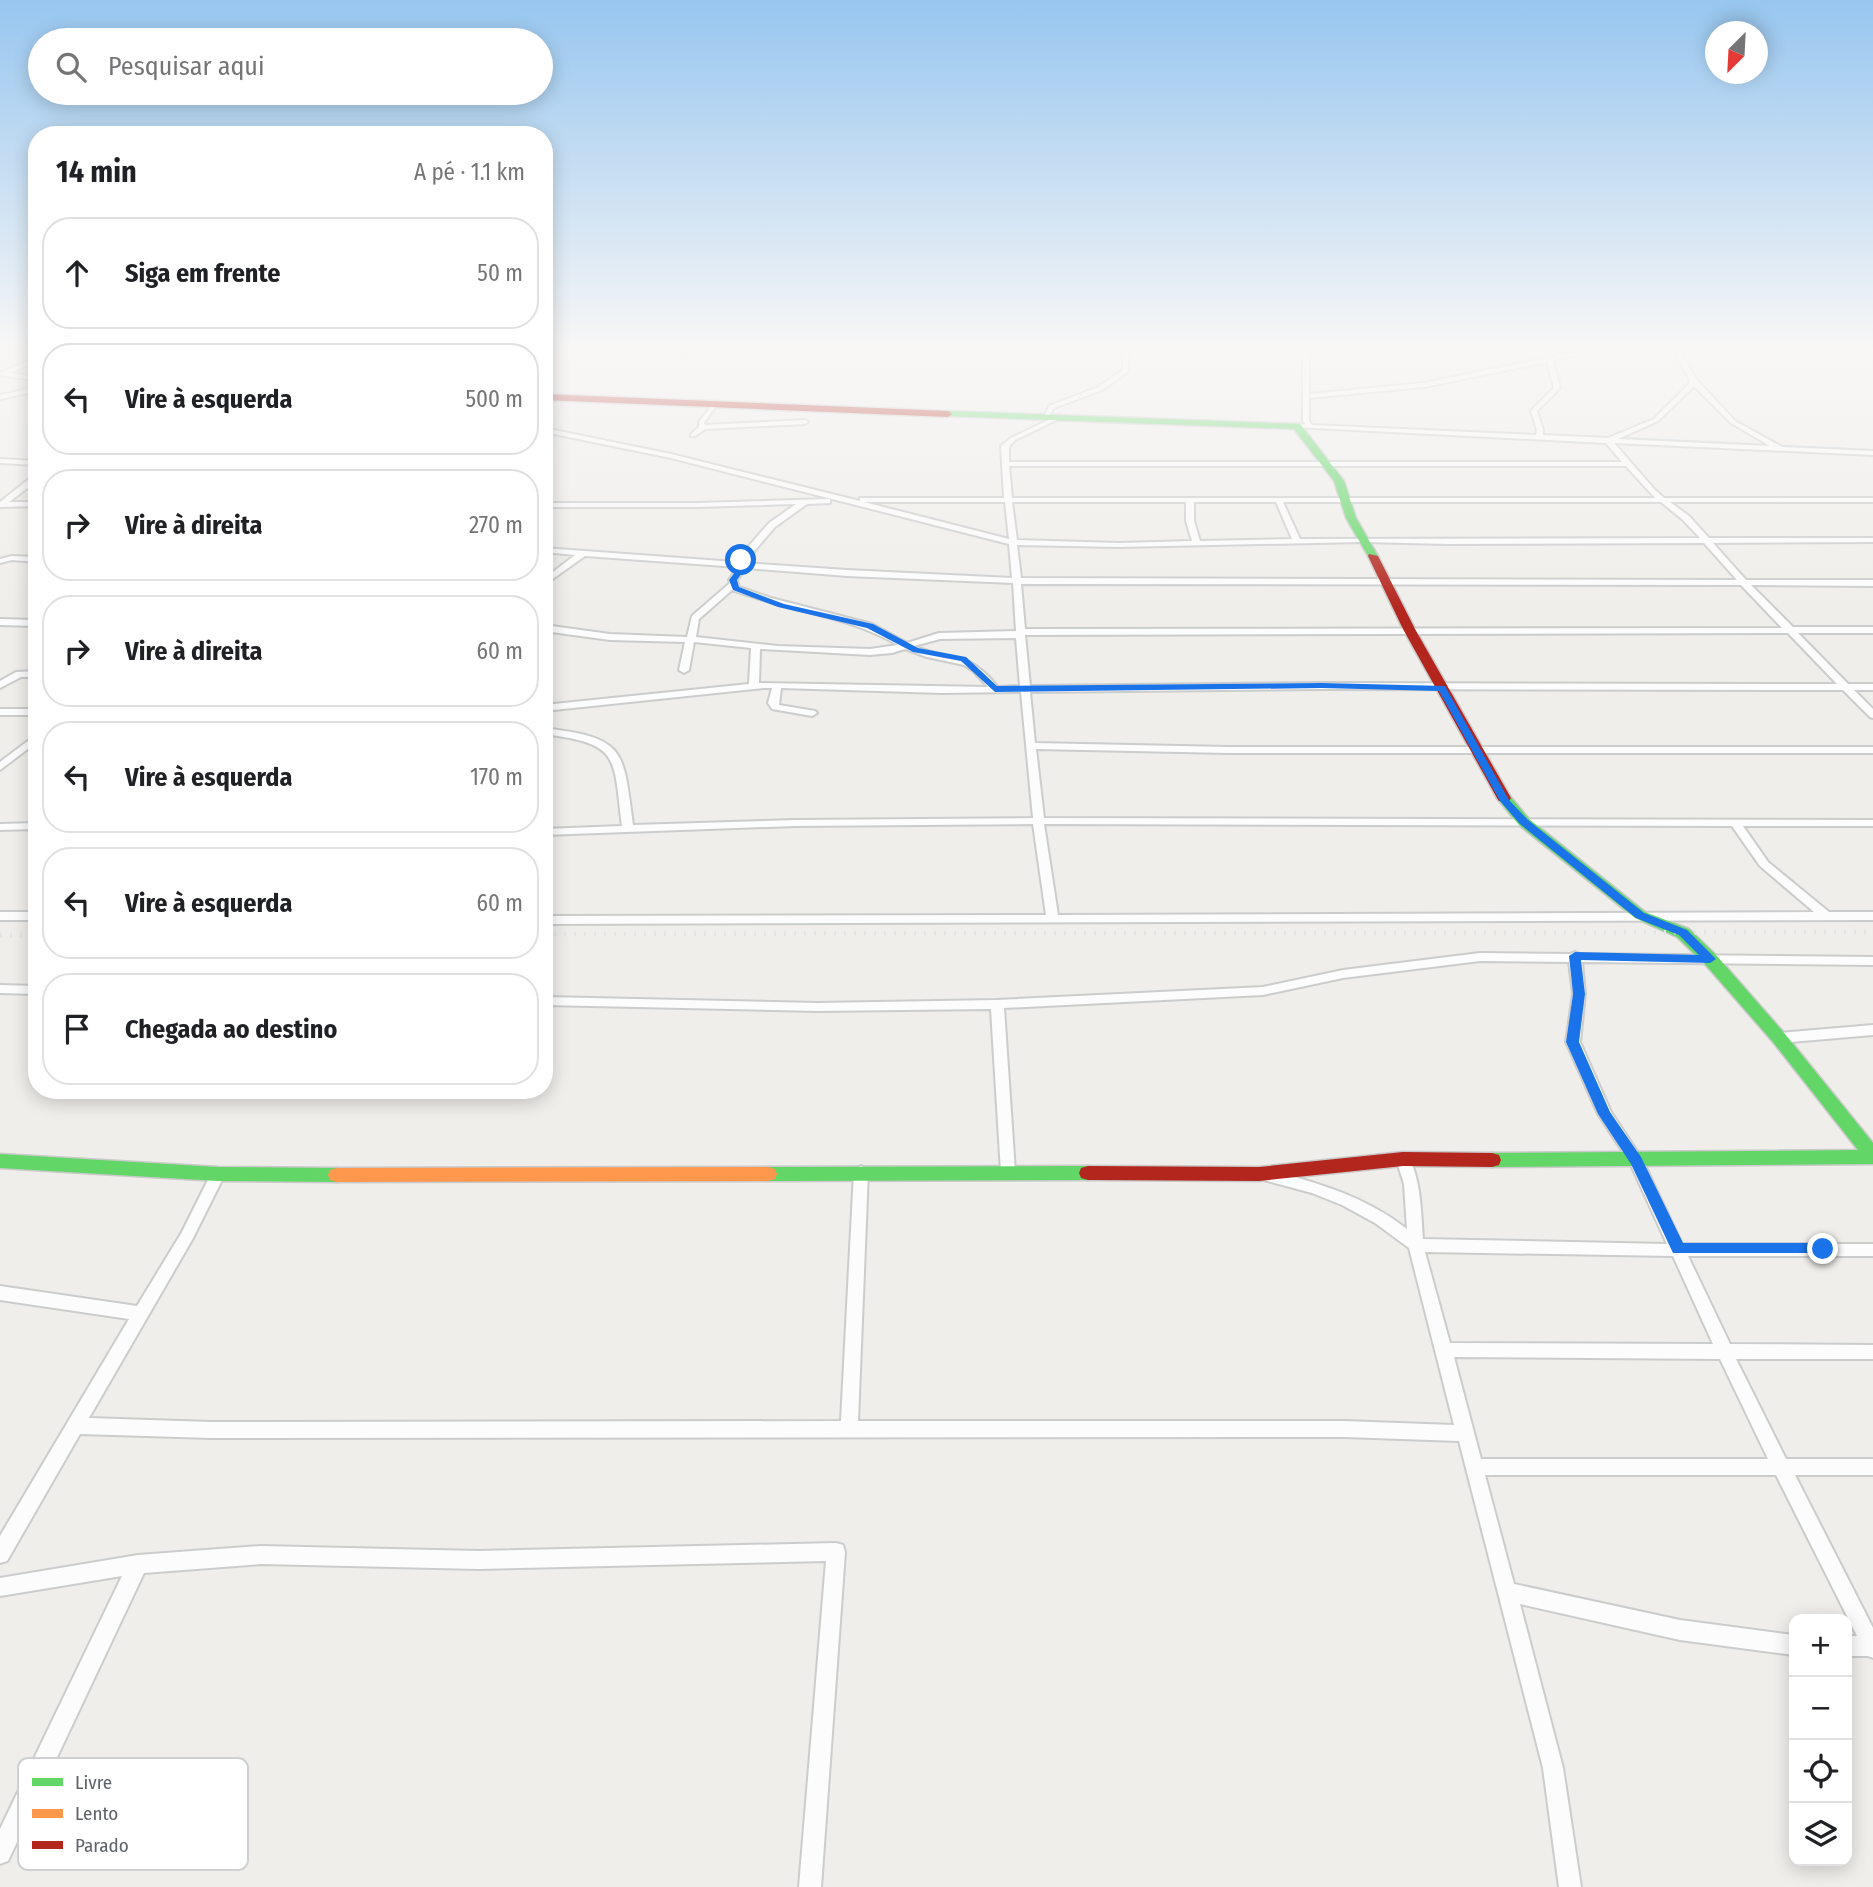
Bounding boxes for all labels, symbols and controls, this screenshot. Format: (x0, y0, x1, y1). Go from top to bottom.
north arrow (1705, 21, 1768, 84)
search box (28, 28, 553, 105)
icon: search (52, 48, 90, 86)
text: Pesquisar aqui (108, 51, 265, 82)
text: 14 min (56, 154, 137, 190)
text: A pé · 1.1 km (414, 158, 525, 186)
icon: ahead (58, 254, 96, 292)
text: Siga em frente (125, 258, 280, 289)
text: 50 m (477, 259, 523, 287)
icon: left (58, 380, 96, 418)
text: Vire à esquerda (125, 384, 292, 415)
text: 500 m (465, 385, 523, 413)
icon: right (58, 506, 96, 544)
text: Vire à direita (125, 510, 263, 541)
text: 270 m (469, 511, 523, 539)
route start (725, 544, 756, 575)
icon: right (58, 632, 96, 670)
text: Vire à direita (125, 636, 263, 667)
text: 60 m (477, 637, 523, 665)
icon: left (58, 758, 96, 796)
text: Vire à esquerda (125, 762, 292, 793)
text: 170 m (470, 763, 523, 791)
icon: left (58, 884, 96, 922)
text: Vire à esquerda (125, 888, 292, 919)
text: 60 m (477, 889, 523, 917)
icon: arrive (58, 1010, 96, 1048)
text: Chegada ao destino (125, 1014, 337, 1045)
route end (1807, 1233, 1838, 1264)
map controls (1789, 1614, 1852, 1866)
button: + (1789, 1614, 1852, 1677)
button: − (1789, 1677, 1852, 1740)
button: locate (1789, 1740, 1852, 1803)
legend (18, 1758, 248, 1870)
text: Livre (75, 1771, 112, 1794)
text: Lento (75, 1802, 118, 1825)
button: layers (1789, 1803, 1852, 1866)
text: Parado (75, 1834, 129, 1857)

